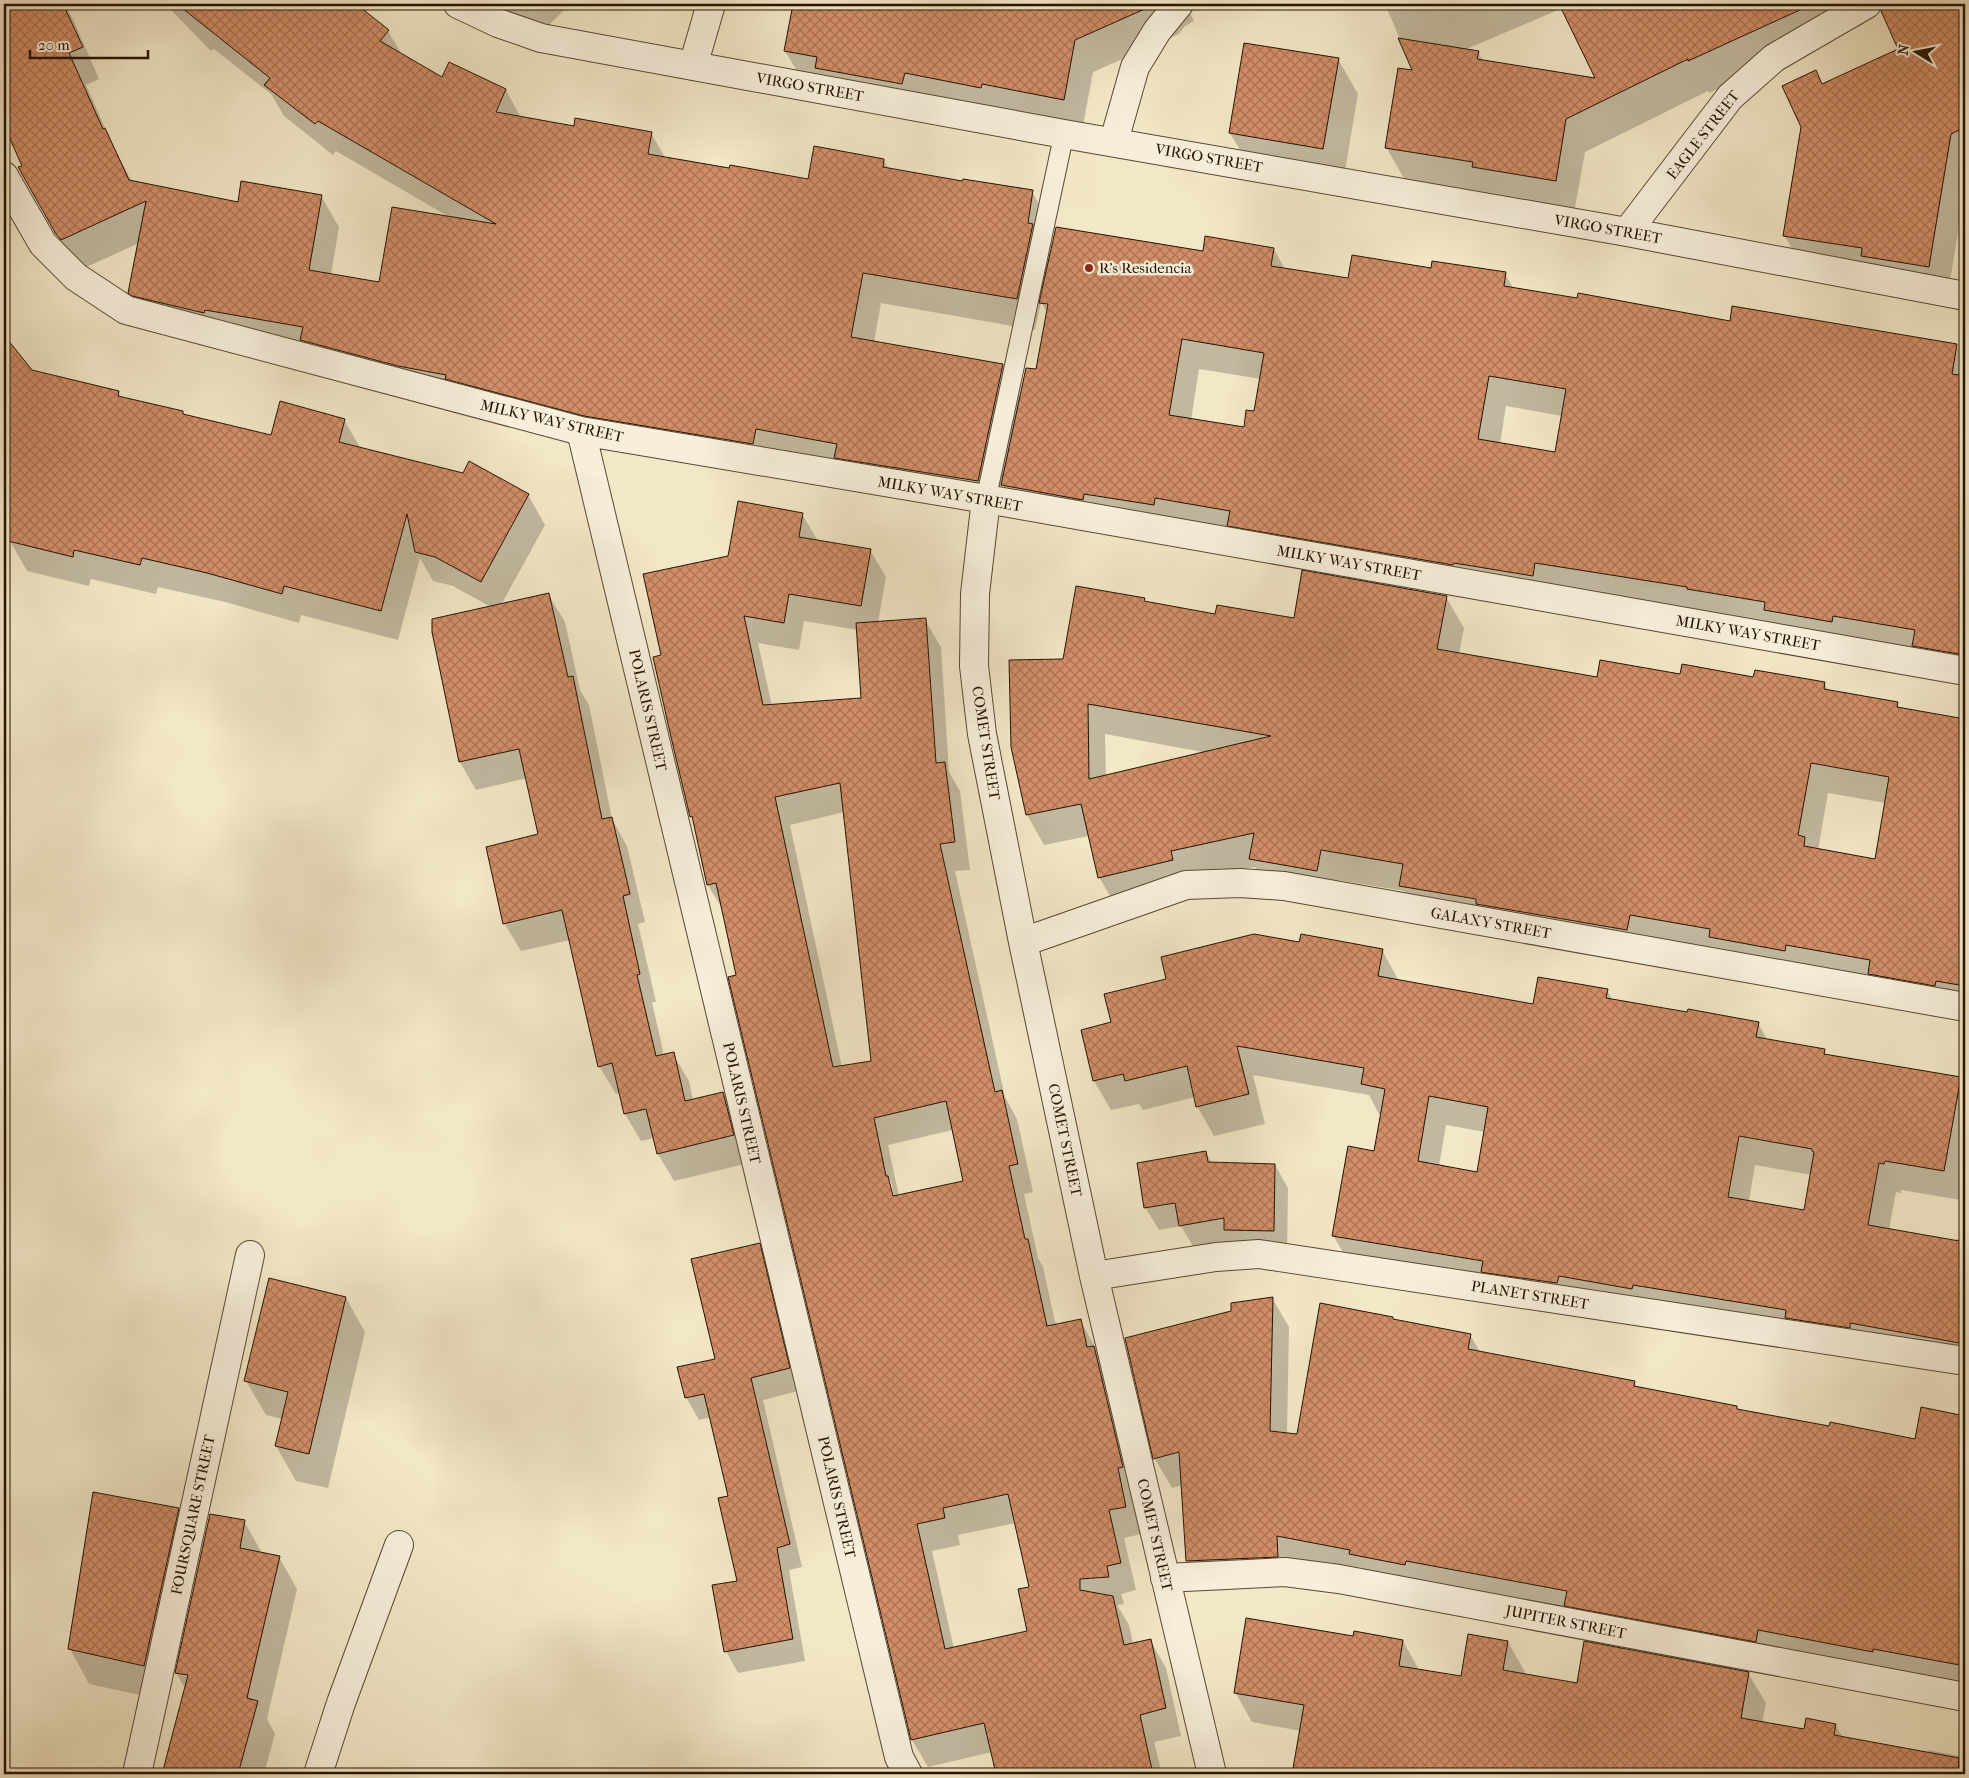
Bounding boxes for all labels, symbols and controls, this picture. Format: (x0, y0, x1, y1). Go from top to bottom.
scale bar (30, 28, 148, 60)
north arrow (1892, 28, 1942, 78)
text: 20 m (38, 36, 70, 54)
text: N (1894, 43, 1913, 57)
street label: VIRGO STREET (754, 69, 866, 105)
street label: EAGLE STREET (1663, 86, 1744, 183)
street label: VIRGO STREET (1153, 140, 1265, 176)
street label: VIRGO STREET (1552, 211, 1664, 247)
place label: R's Residencia (1099, 259, 1192, 277)
marker: R's Residencia (1083, 262, 1095, 274)
street label: MILKY WAY STREET (479, 396, 626, 446)
street label: MILKY WAY STREET (876, 472, 1024, 516)
street label: MILKY WAY STREET (1275, 541, 1423, 585)
street label: MILKY WAY STREET (1674, 611, 1822, 655)
street label: POLARIS STREET (625, 647, 671, 774)
street label: COMET STREET (968, 685, 1004, 802)
street label: GALAXY STREET (1429, 904, 1553, 943)
street label: POLARIS STREET (719, 1040, 765, 1167)
street label: COMET STREET (1044, 1082, 1086, 1199)
street label: PLANET STREET (1470, 1277, 1591, 1313)
street label: FOURSQUARE STREET (167, 1432, 219, 1597)
street label: POLARIS STREET (814, 1434, 860, 1561)
street label: COMET STREET (1133, 1477, 1177, 1594)
street label: JUPITER STREET (1503, 1601, 1629, 1643)

